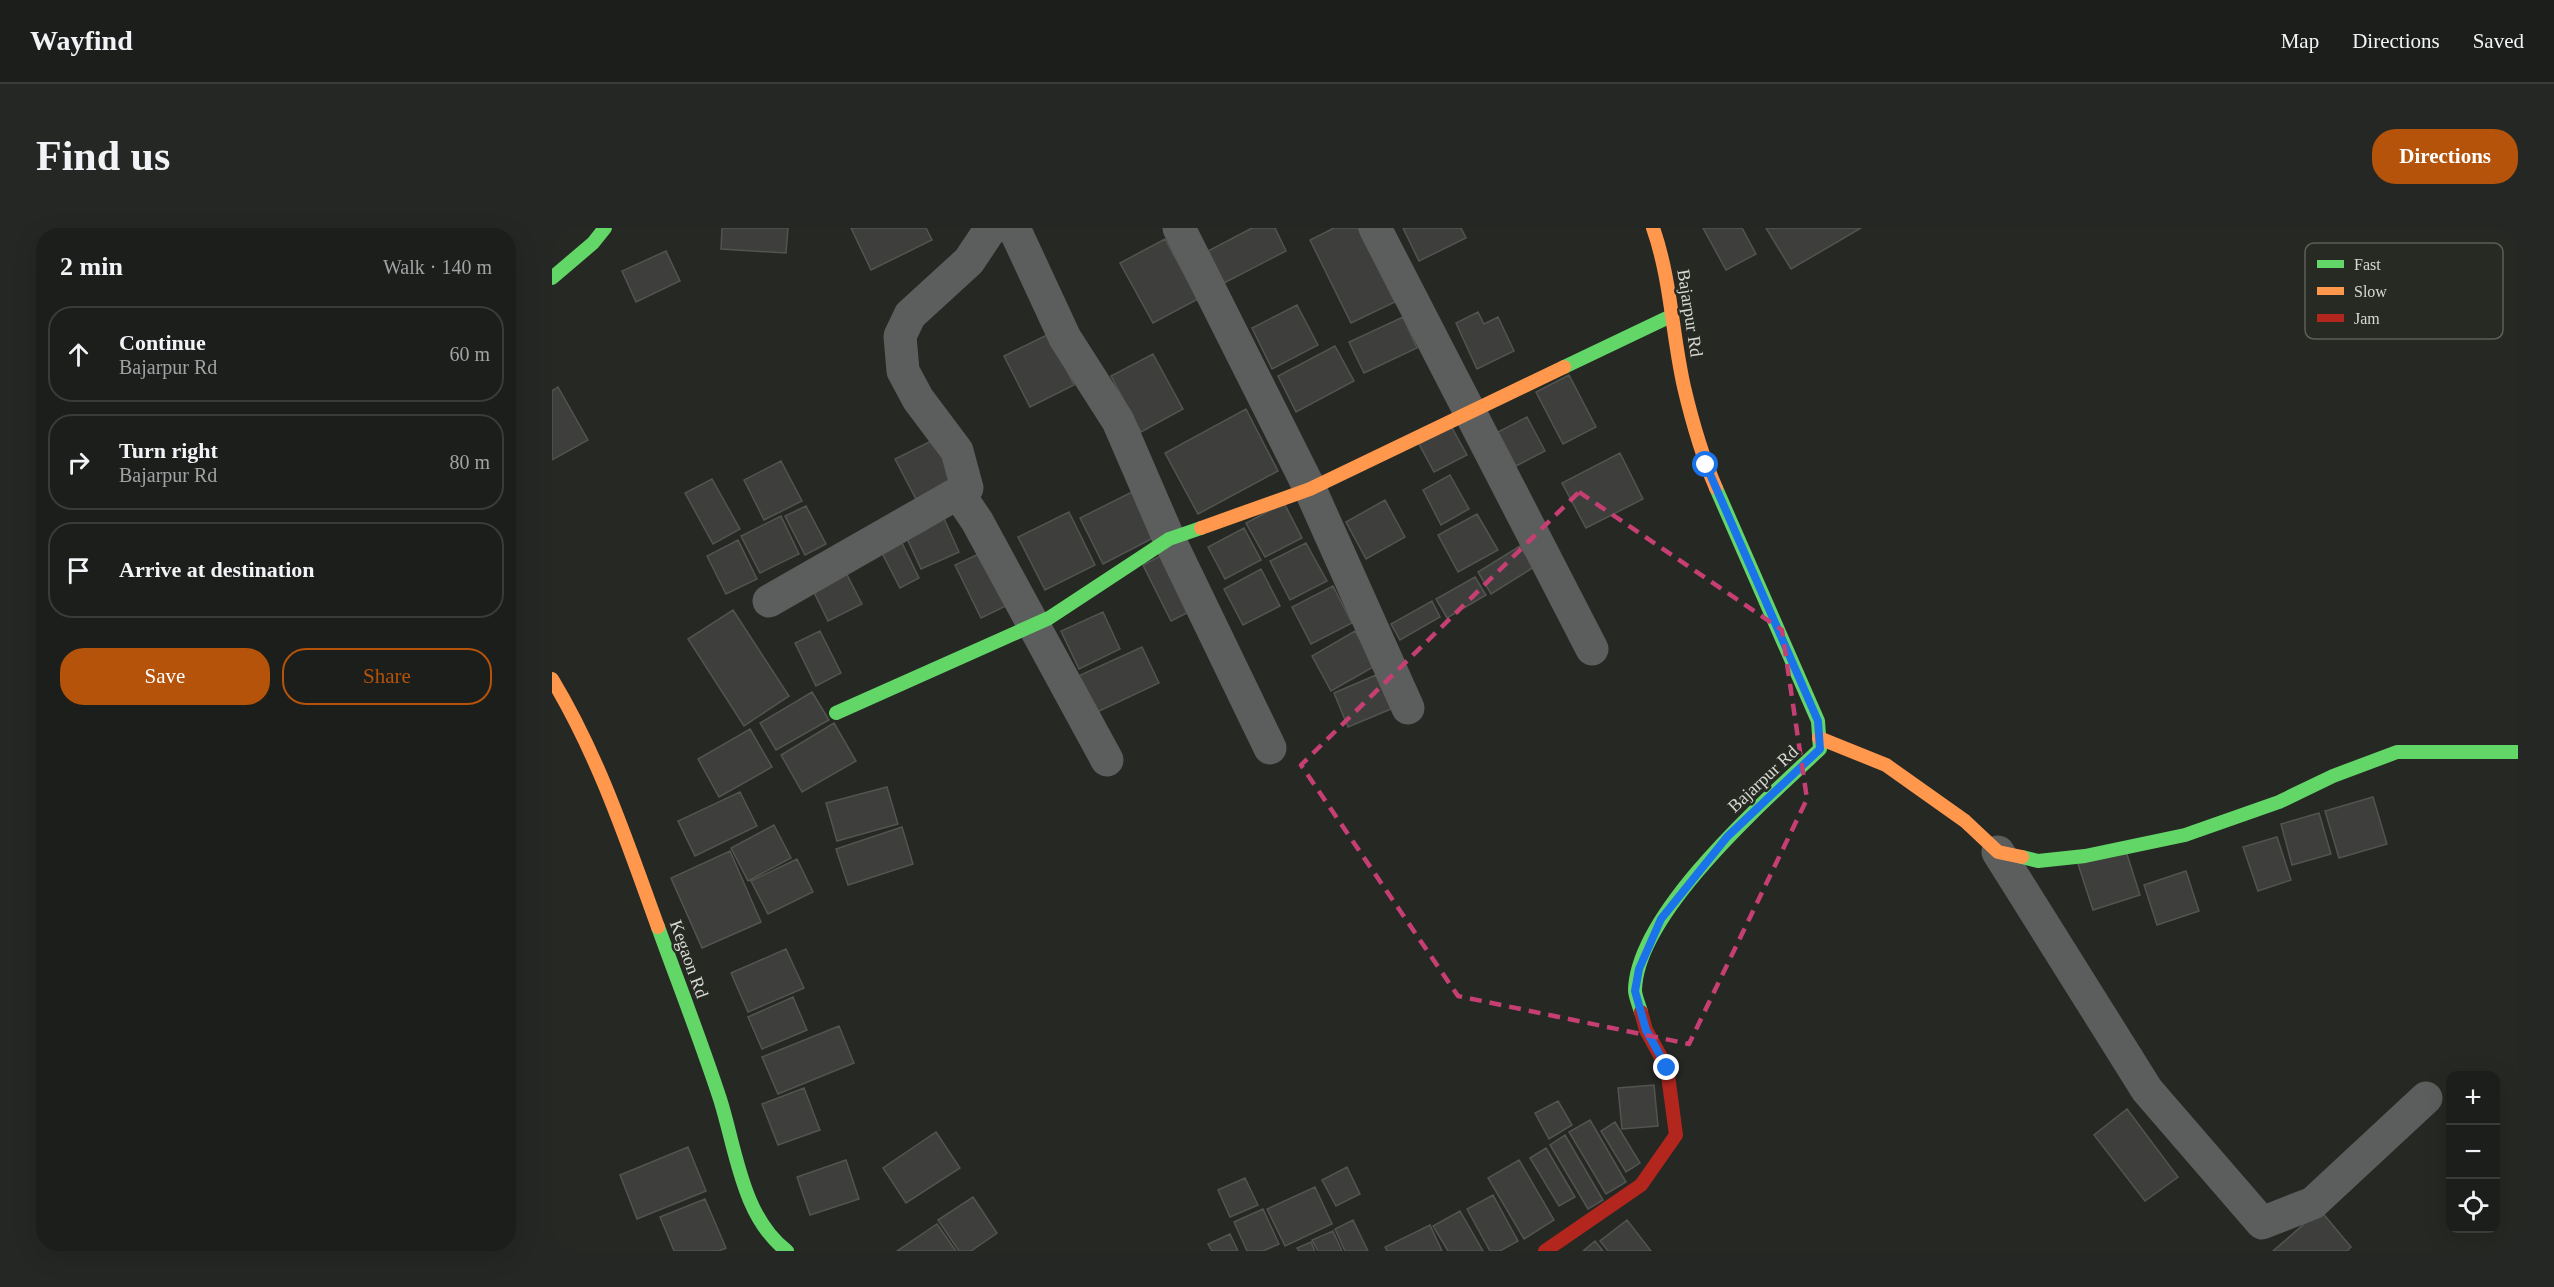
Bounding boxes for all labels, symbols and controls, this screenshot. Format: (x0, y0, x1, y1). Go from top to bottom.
text: Wayfind (30, 25, 133, 56)
text: Map (2281, 29, 2319, 53)
text: Directions (2352, 29, 2440, 53)
text: Saved (2473, 29, 2524, 53)
button: Directions (2372, 129, 2518, 184)
text: Find us (36, 133, 170, 179)
legend (2305, 243, 2503, 339)
text: 2 min (60, 252, 123, 281)
text: Walk · 140 m (383, 256, 492, 278)
text: Fast (2354, 256, 2381, 273)
street label: Bajarpur Rd (1673, 268, 1707, 358)
text: Slow (2354, 283, 2387, 300)
text: Jam (2354, 310, 2380, 327)
text: Continue (119, 330, 206, 355)
icon: ahead (62, 338, 95, 371)
text: 60 m (449, 343, 490, 365)
text: Bajarpur Rd (119, 356, 217, 378)
text: Turn right (119, 438, 218, 463)
icon: right (62, 446, 95, 479)
text: 80 m (449, 451, 490, 473)
route start (1692, 451, 1718, 477)
text: Bajarpur Rd (119, 464, 217, 486)
icon: arrive (62, 554, 95, 587)
text: Arrive at destination (119, 557, 315, 582)
button: Save (60, 648, 270, 705)
button: Share (282, 648, 492, 705)
street label: Bajarpur Rd (1724, 742, 1802, 816)
street label: Kegaon Rd (666, 917, 712, 1001)
route end (1653, 1054, 1679, 1080)
map controls (2446, 1071, 2500, 1233)
button: + (2446, 1071, 2500, 1125)
button: − (2446, 1125, 2500, 1179)
button: locate (2446, 1179, 2500, 1233)

